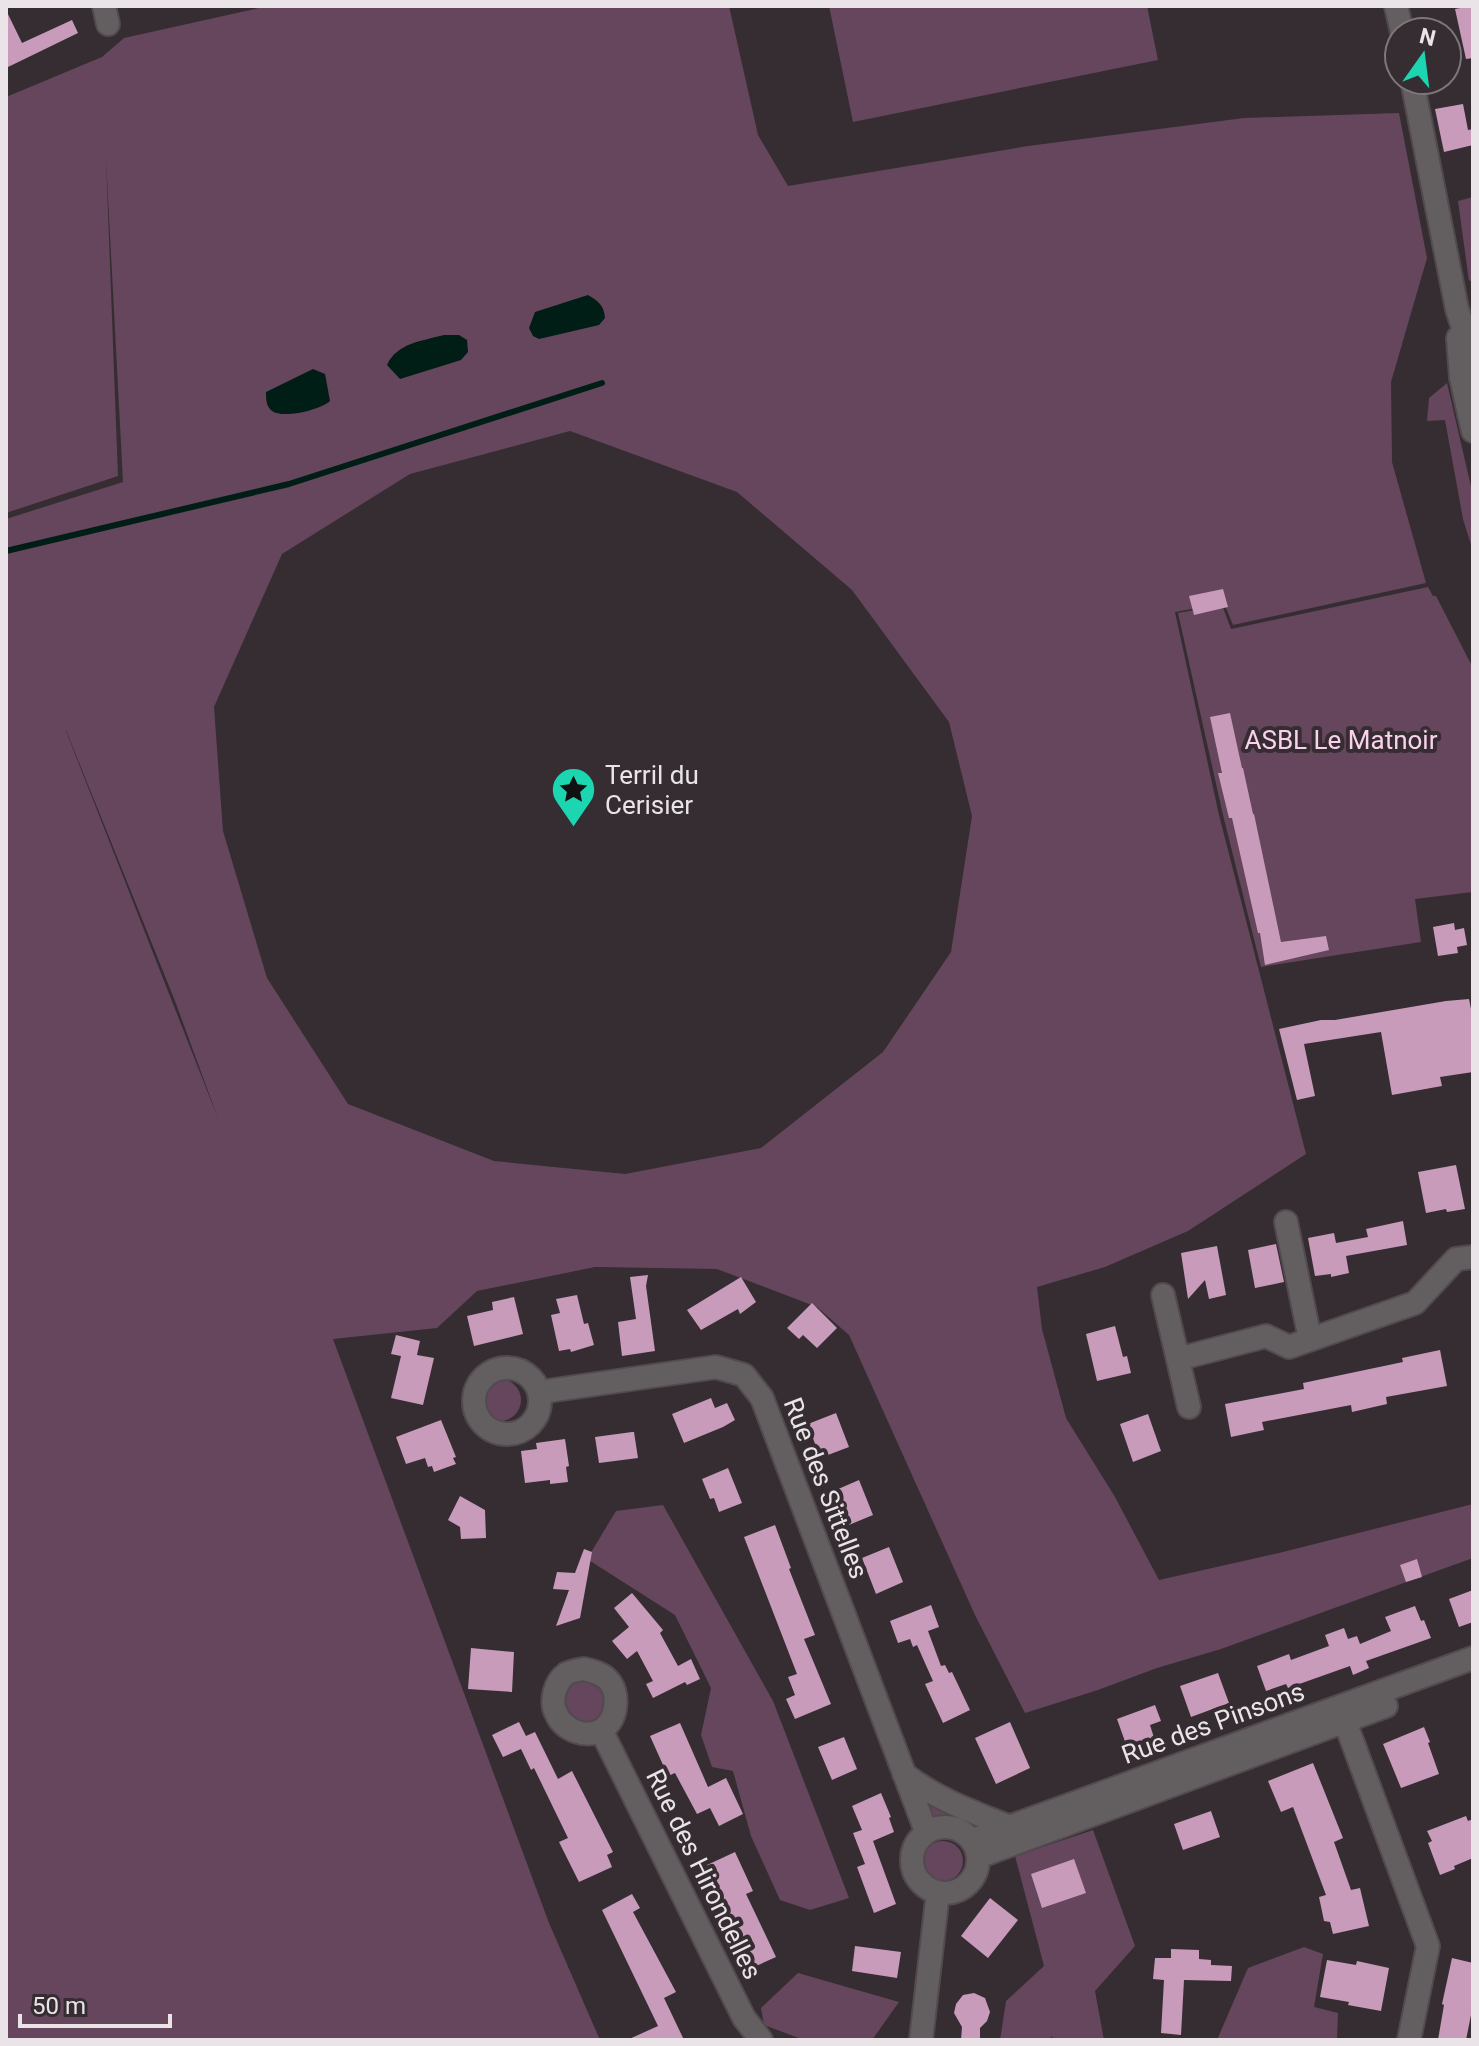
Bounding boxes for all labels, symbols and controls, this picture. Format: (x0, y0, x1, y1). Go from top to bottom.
north arrow (1383, 16, 1463, 96)
text: N (1417, 23, 1438, 51)
park label: ASBL Le Matnoir (1245, 725, 1438, 755)
place label: Terril du Cerisier (605, 760, 699, 820)
place icon: Terril du Cerisier (550, 766, 598, 829)
street label: Rue des Sittelles (778, 1393, 874, 1583)
street label: Rue des Pinsons (1118, 1676, 1308, 1770)
street label: Rue des Hirondelles (640, 1764, 768, 1984)
scale bar (20, 1978, 170, 2028)
text: 50 m (32, 1992, 86, 2020)

